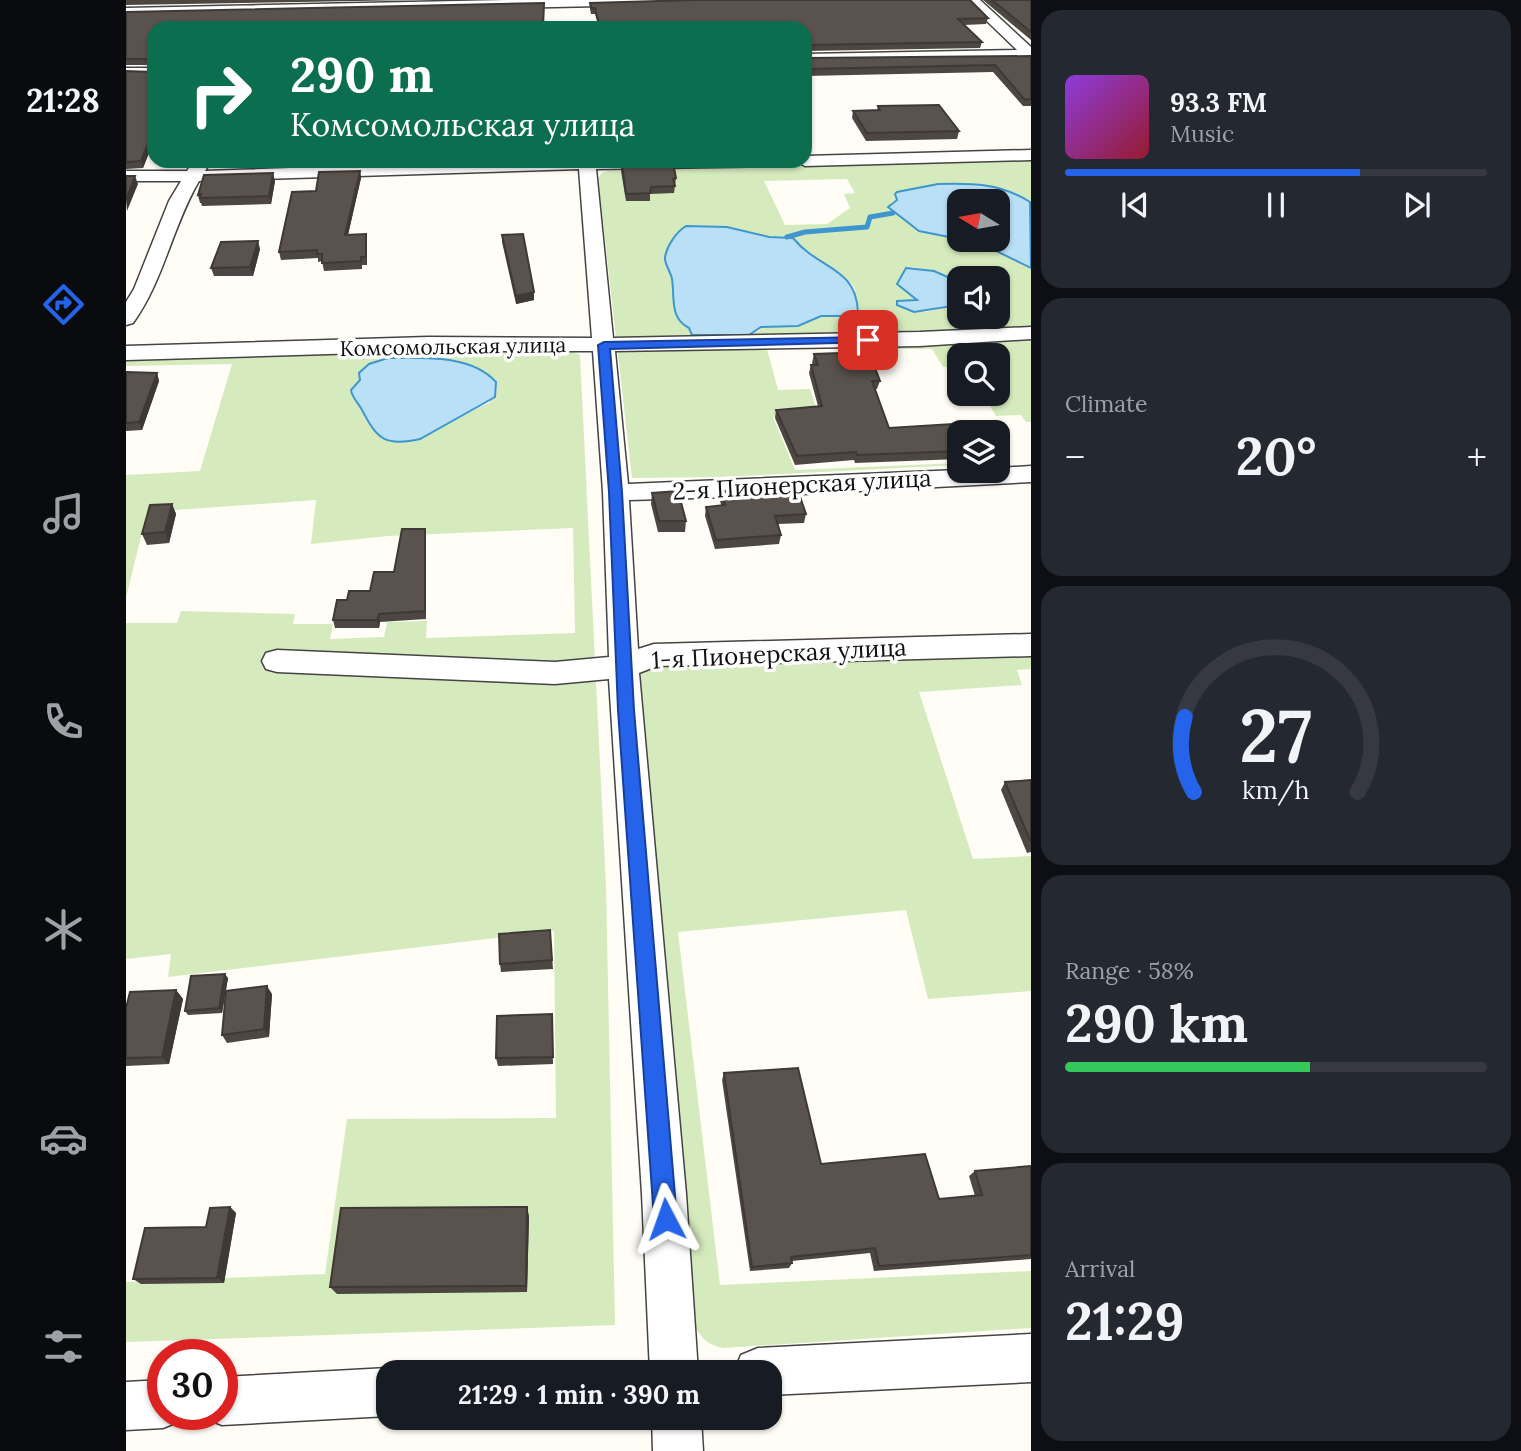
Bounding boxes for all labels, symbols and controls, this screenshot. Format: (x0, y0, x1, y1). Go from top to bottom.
text: 290 m (290, 43, 433, 105)
icon: right (175, 49, 266, 140)
text: 21:28 (26, 80, 100, 121)
text: 93.3 FM (1170, 86, 1267, 119)
text: Комсомольская улица (290, 104, 635, 145)
text: Music (1170, 119, 1234, 148)
icon: previous (1116, 186, 1154, 224)
icon: pause (1257, 186, 1295, 224)
icon: next (1398, 186, 1436, 224)
north arrow (947, 189, 1010, 252)
map controls (947, 189, 1010, 483)
button: sound (947, 266, 1010, 329)
icon: directions (39, 280, 88, 329)
pin (838, 310, 898, 370)
icon: arrive (849, 321, 887, 359)
street label: Комсомольская улица (339, 331, 567, 362)
button: search (947, 343, 1010, 406)
text: Climate (1065, 389, 1147, 418)
button: layers (947, 420, 1010, 483)
text: 20° (1236, 423, 1316, 489)
text: − (1065, 433, 1085, 481)
text: + (1467, 433, 1487, 481)
street label: 2-я Пионерская улица (672, 462, 932, 507)
icon: music (39, 489, 88, 538)
street label: 1-я Пионерская улица (651, 631, 907, 676)
text: 27 (1240, 689, 1312, 782)
icon: phone (39, 697, 88, 746)
text: km/h (1242, 773, 1310, 805)
icon: climate (39, 905, 88, 954)
text: Range · 58% (1065, 956, 1194, 985)
text: 290 km (1065, 990, 1248, 1056)
icon: car (39, 1114, 88, 1163)
position arrow (629, 1182, 703, 1256)
text: Arrival (1065, 1254, 1135, 1283)
text: 21:29 (1065, 1288, 1185, 1354)
icon: filters (39, 1322, 88, 1371)
speed limit sign: 30 (147, 1339, 238, 1430)
text: 21:29 · 1 min · 390 m (458, 1378, 700, 1411)

